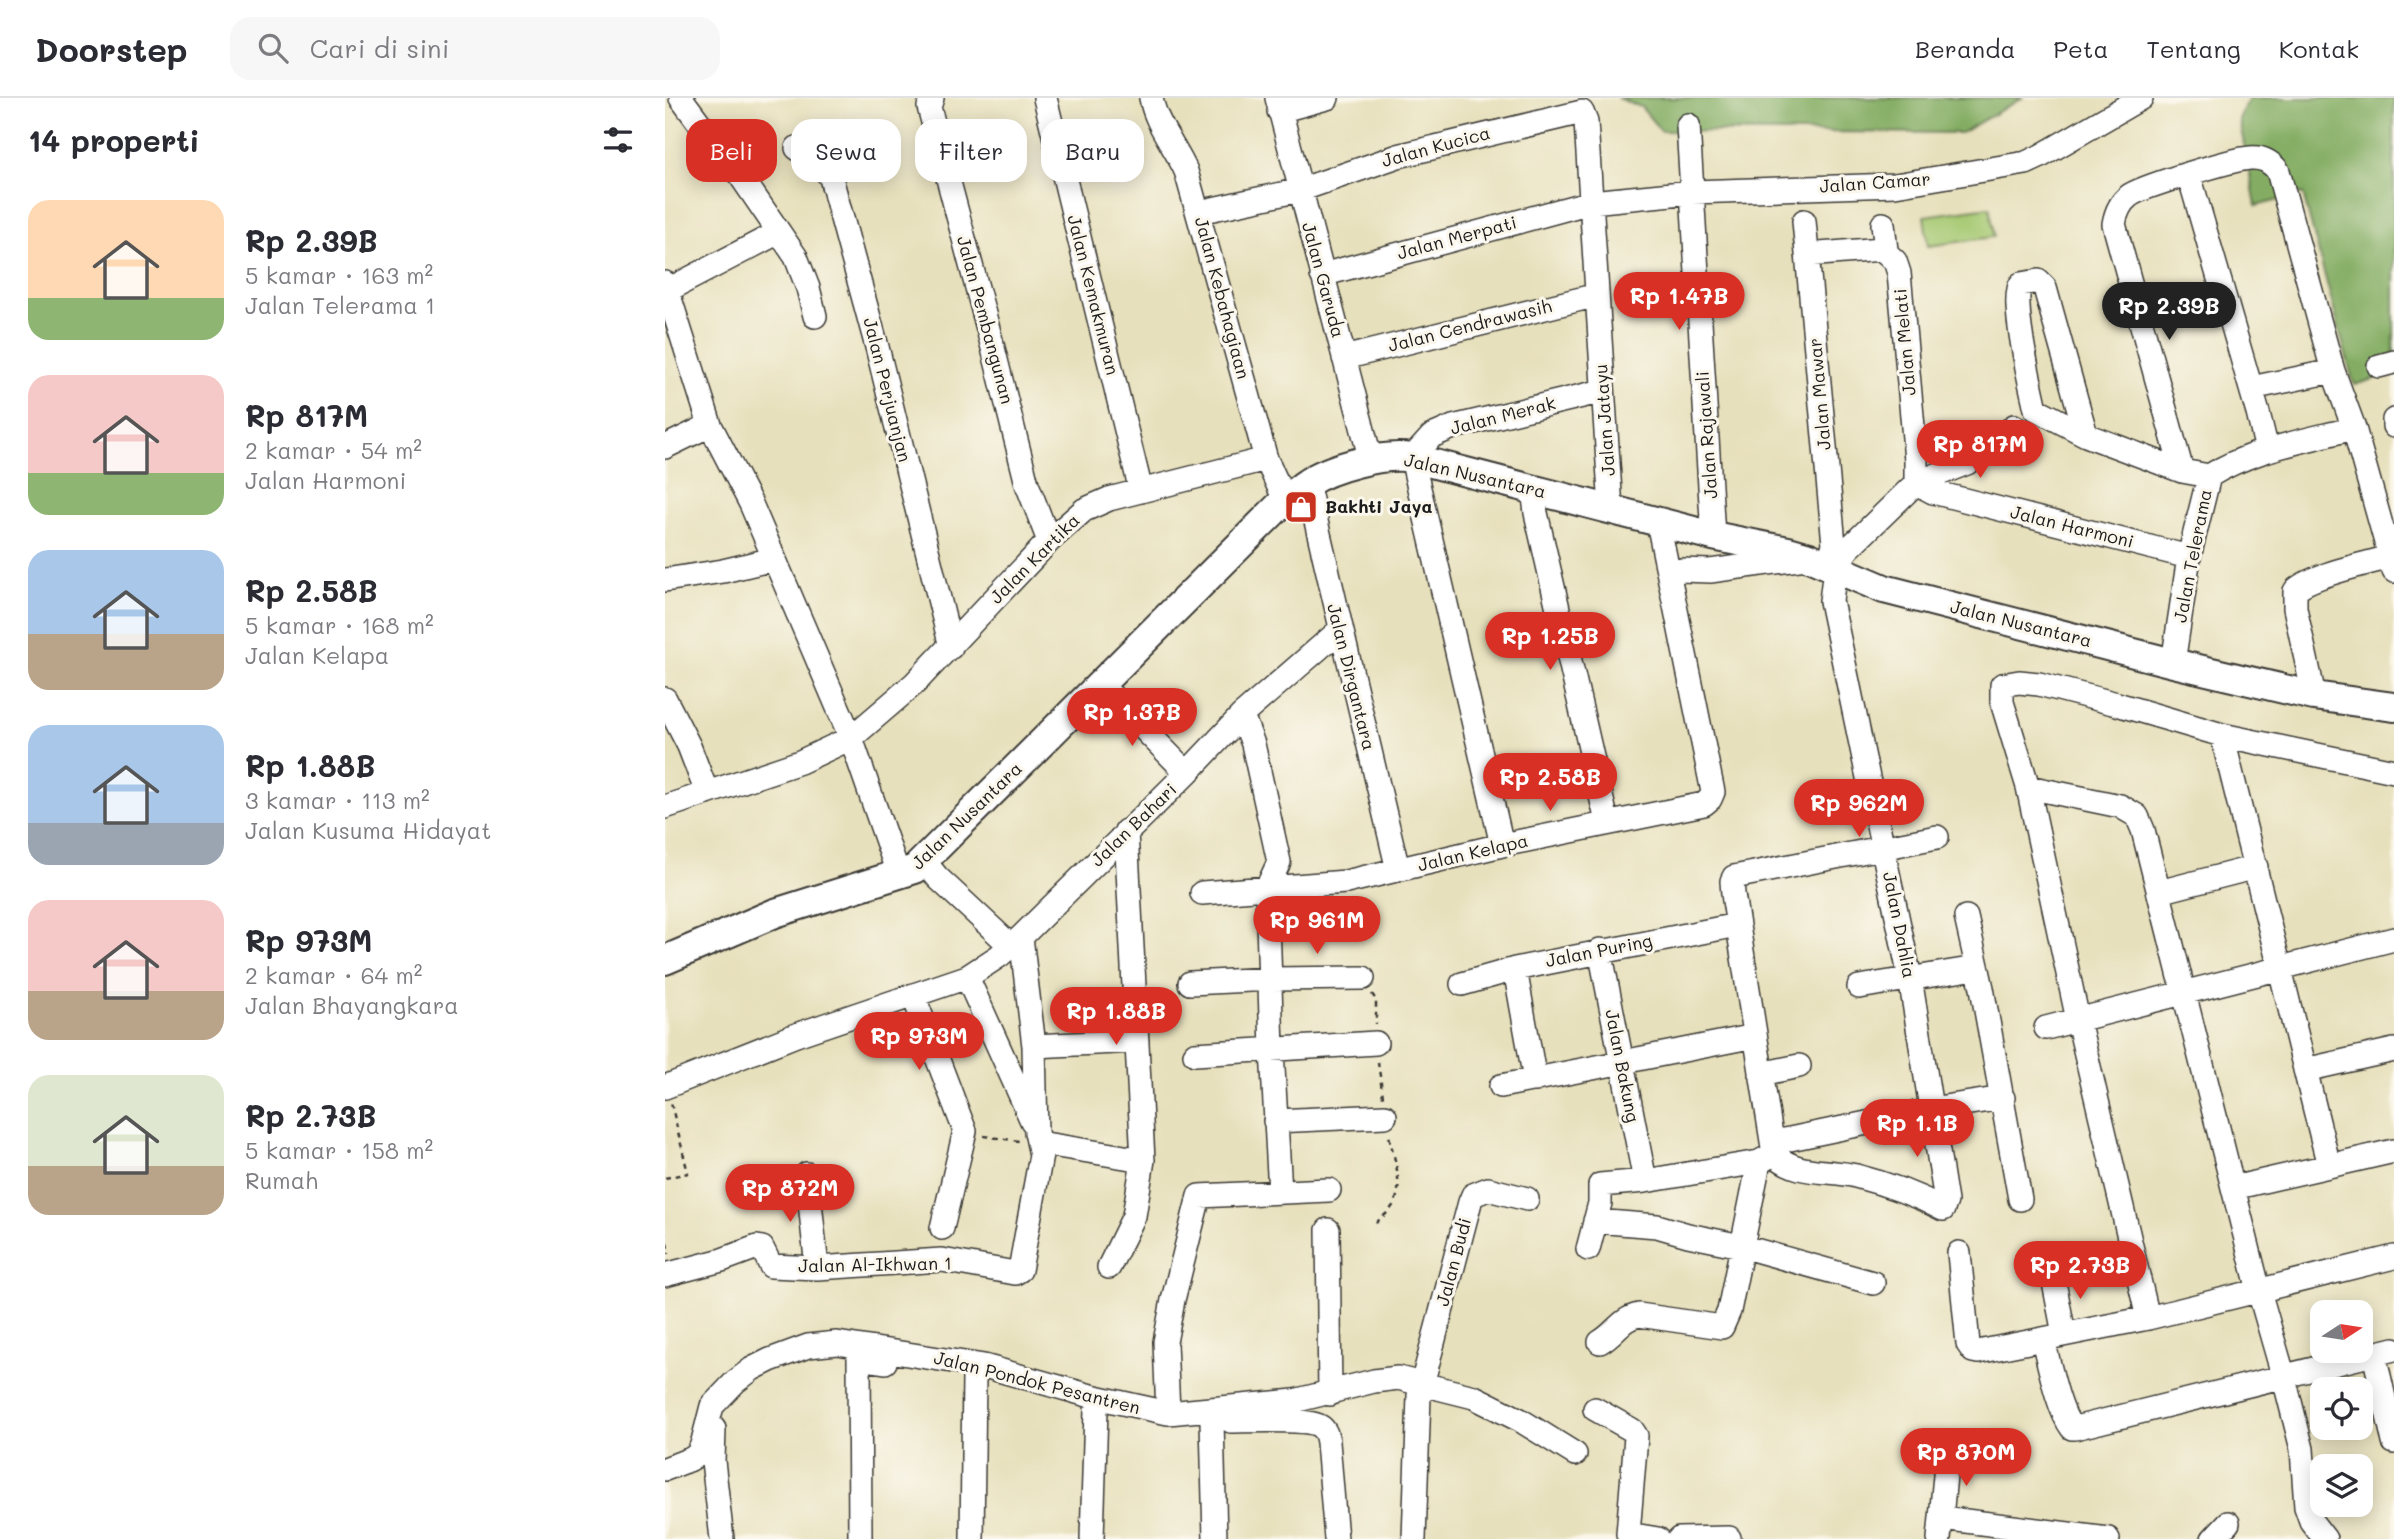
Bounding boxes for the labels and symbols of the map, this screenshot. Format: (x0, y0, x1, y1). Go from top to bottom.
street label: Jalan Kucica (1379, 120, 1493, 172)
street label: Jalan Camar (1819, 166, 1931, 198)
street label: Jalan Merpati (1394, 210, 1519, 265)
street label: Jalan Kemakmuran (1062, 212, 1125, 377)
street label: Jalan Kebahagiaan (1190, 214, 1256, 382)
street label: Jalan Garuda (1297, 219, 1351, 340)
street label: Jalan Pembangunan (952, 233, 1020, 406)
pin: Rp 1.47B (1607, 272, 1751, 332)
pin: Rp 2.39B (2097, 282, 2241, 342)
street label: Jalan Melati (1887, 288, 1921, 397)
street label: Jalan Cendrawasih (1385, 293, 1554, 357)
street label: Jalan Perjuanjan (858, 315, 918, 464)
street label: Jalan Mawar (1802, 337, 1836, 451)
street label: Jalan Jatayu (1588, 363, 1620, 477)
street label: Jalan Rajawali (1690, 370, 1722, 500)
street label: Jalan Merak (1448, 390, 1558, 440)
pin: Rp 817M (1915, 420, 2045, 480)
street label: Jalan Nusantara (1402, 447, 1549, 503)
street label: Jalan Telerama (2167, 487, 2217, 624)
shop icon: Bakhti Jaya (1282, 488, 1320, 526)
place label: Bakhti Jaya (1325, 494, 1433, 518)
street label: Jalan Harmoni (2008, 499, 2136, 553)
street label: Jalan Kartika (984, 508, 1084, 608)
street label: Jalan Nusantara (1948, 594, 2094, 652)
street label: Jalan Dirgantara (1322, 601, 1382, 753)
pin: Rp 1.25B (1478, 612, 1622, 672)
pin: Rp 1.37B (1060, 688, 1204, 748)
pin: Rp 2.58B (1478, 754, 1622, 813)
street label: Jalan Nusantara (906, 756, 1027, 874)
street label: Jalan Bahari (1085, 777, 1182, 871)
pin: Rp 962M (1794, 780, 1924, 839)
street label: Jalan Kelapa (1415, 828, 1530, 876)
street label: Jalan Dahlia (1878, 870, 1922, 980)
pin: Rp 961M (1252, 896, 1382, 956)
street label: Jalan Puring (1543, 928, 1654, 972)
pin: Rp 1.88B (1044, 988, 1188, 1047)
street label: Jalan Bakung (1600, 1007, 1646, 1124)
pin: Rp 973M (854, 1012, 984, 1072)
pin: Rp 1.1B (1852, 1100, 1982, 1159)
pin: Rp 872M (725, 1164, 855, 1224)
street label: Jalan Budi (1430, 1215, 1476, 1309)
pin: Rp 2.73B (2008, 1242, 2152, 1301)
street label: Jalan Al-Ikhwan 1 (798, 1251, 952, 1277)
north arrow (2310, 1300, 2373, 1363)
street label: Jalan Pondok Pesantren (932, 1345, 1143, 1419)
pin: Rp 870M (1901, 1428, 2031, 1488)

